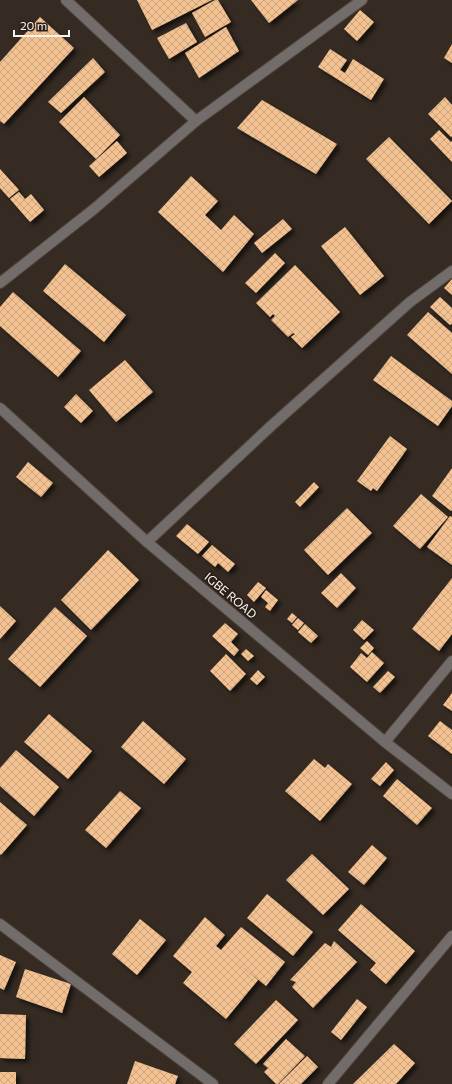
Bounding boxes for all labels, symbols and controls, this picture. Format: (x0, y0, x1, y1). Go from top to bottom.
scale bar (14, 12, 69, 38)
text: 20 m (20, 18, 47, 32)
street label: IGBE ROAD (202, 569, 260, 621)

